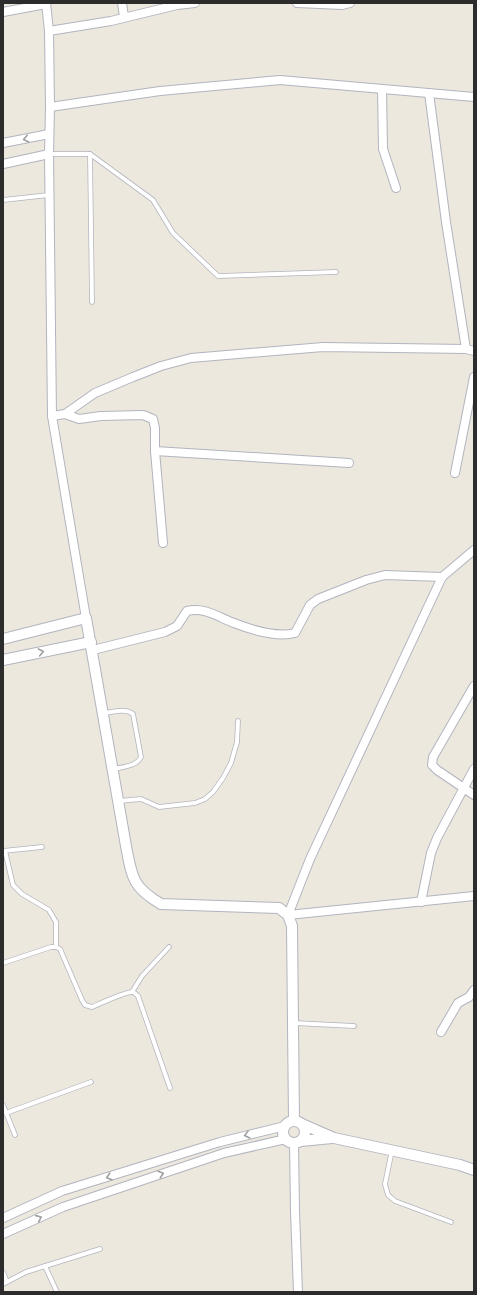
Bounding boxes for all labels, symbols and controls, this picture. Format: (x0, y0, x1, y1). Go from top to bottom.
one-way arrow (23, 134, 29, 142)
one-way arrow (38, 648, 44, 656)
one-way arrow (244, 1131, 250, 1139)
one-way arrow (157, 1171, 164, 1179)
one-way arrow (106, 1172, 113, 1180)
one-way arrow (34, 1215, 42, 1223)

